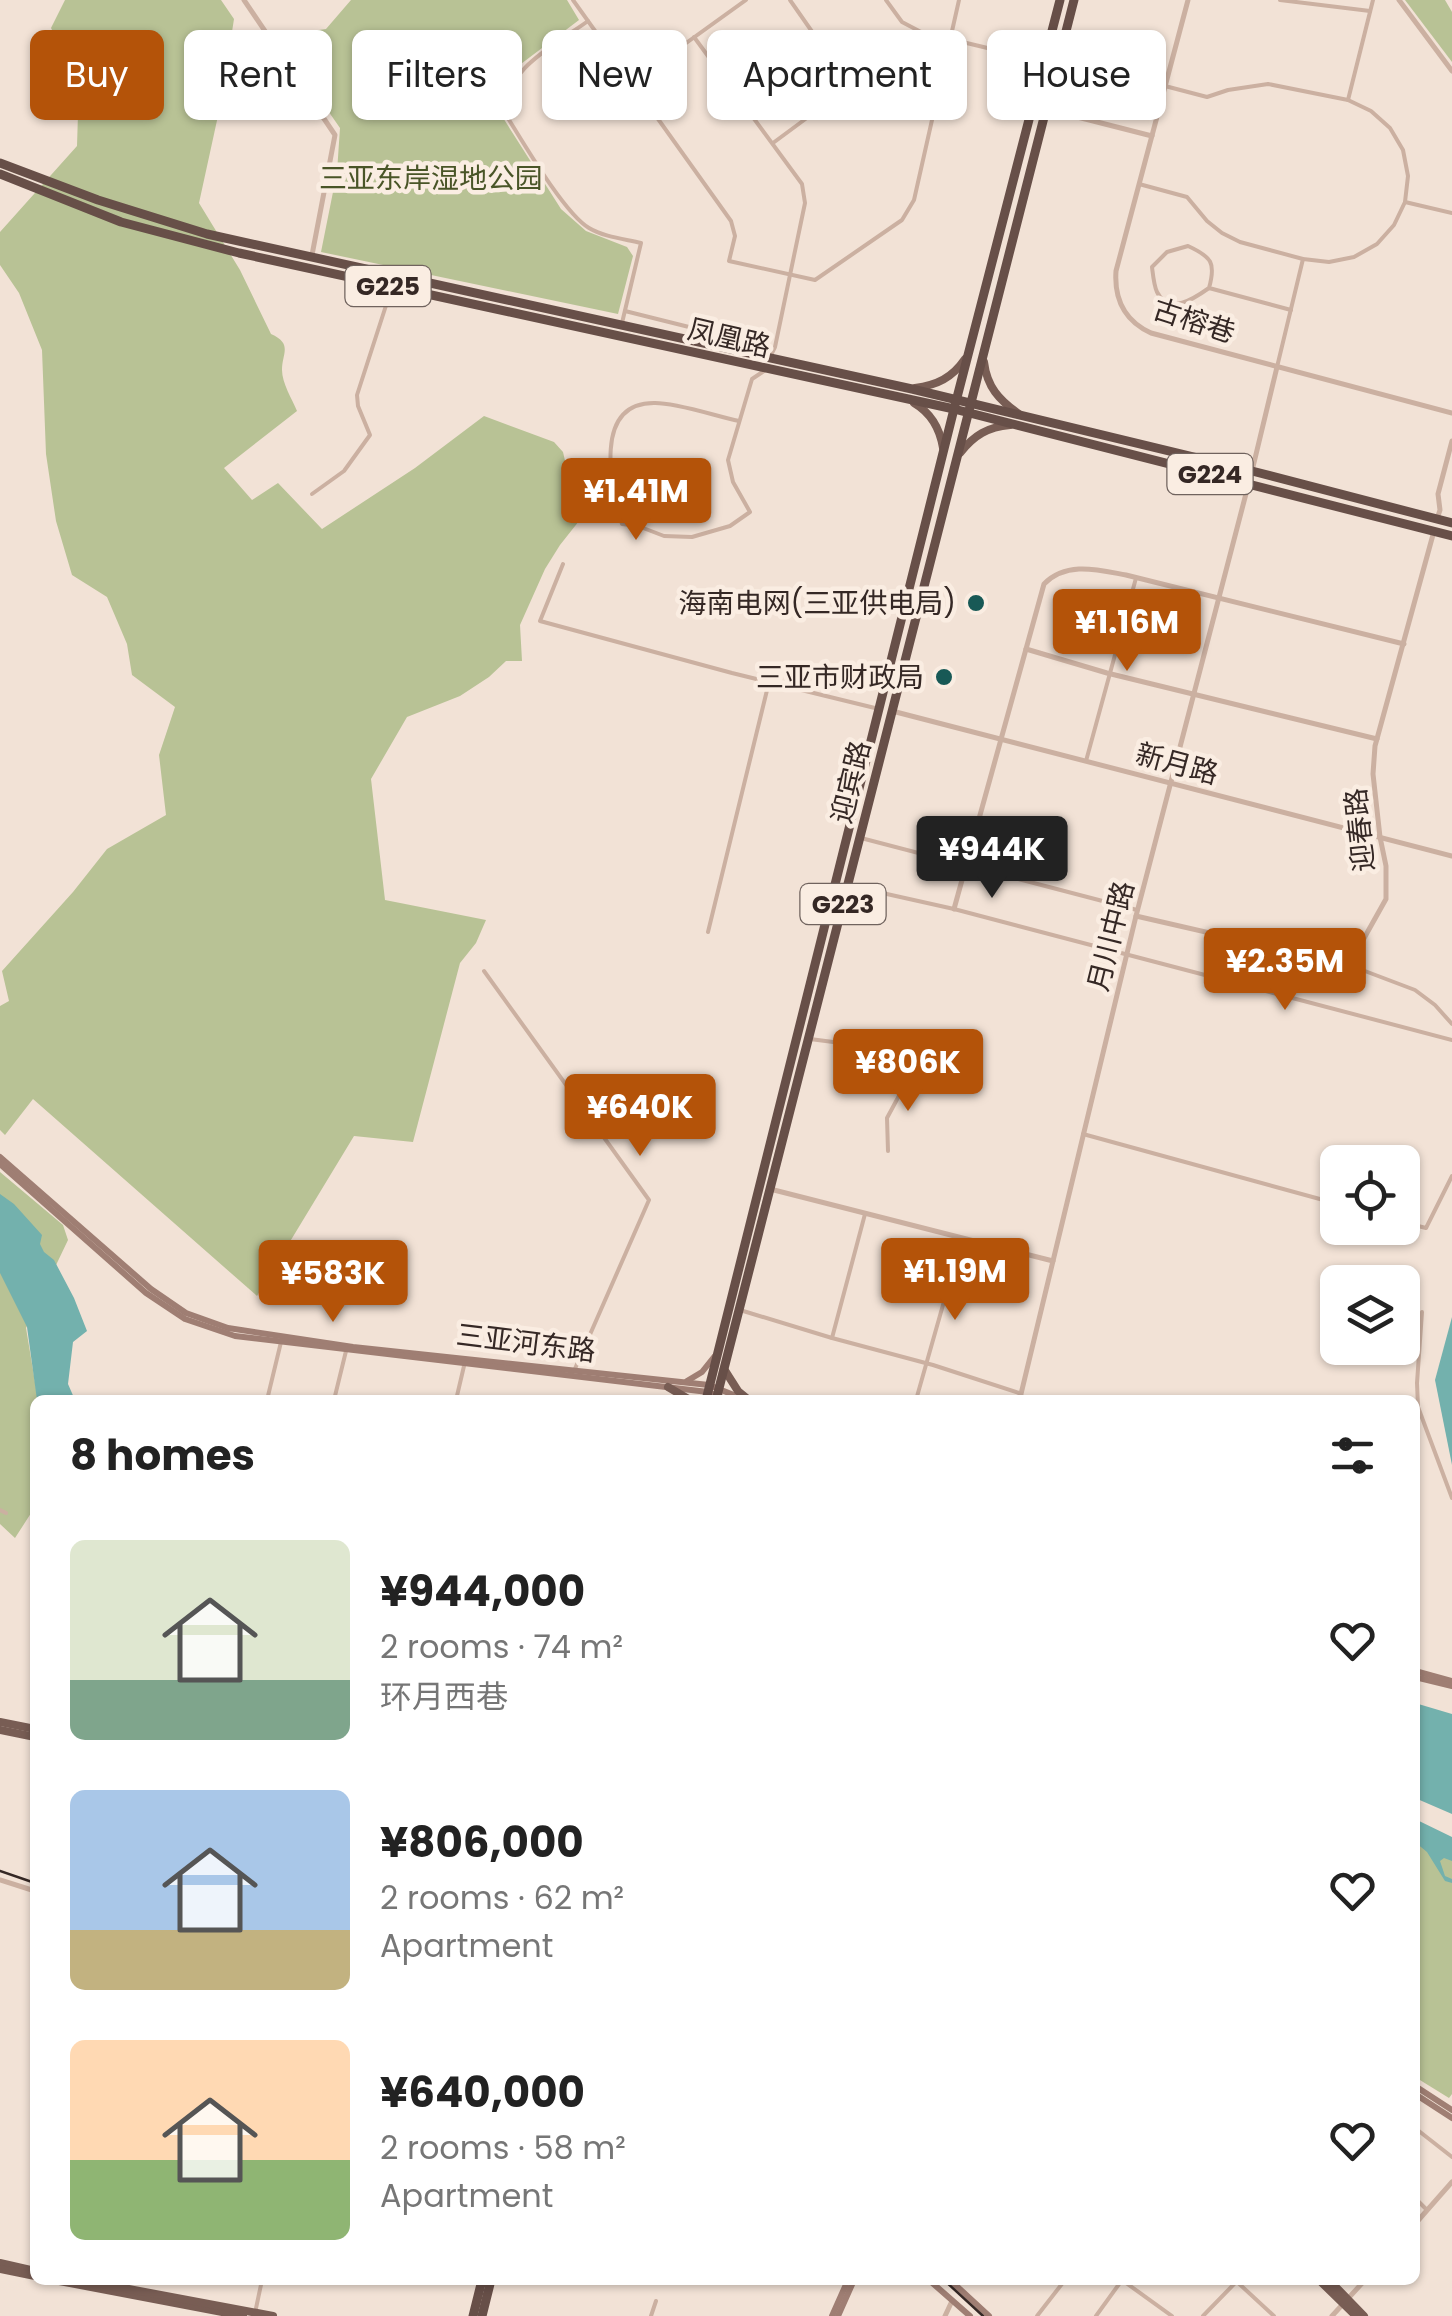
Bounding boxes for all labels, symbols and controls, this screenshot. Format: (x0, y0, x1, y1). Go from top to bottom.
chip: Buy (30, 30, 164, 120)
chip: Rent (184, 30, 332, 120)
chip: Filters (352, 30, 522, 120)
chip: New (542, 30, 687, 120)
chip: Apartment (707, 30, 967, 120)
chip: House (987, 30, 1166, 120)
park label: 三亚东岸湿地公园 (319, 159, 543, 198)
road number: G225 (346, 266, 430, 306)
street label: 古榕巷 (1148, 289, 1240, 353)
street label: 凤凰路 (684, 310, 774, 366)
road number: G224 (1168, 454, 1252, 494)
pin: ¥1.41M (555, 458, 717, 543)
text: ¥1.41M (583, 468, 689, 513)
place label: 海南电网(三亚供电局) (679, 584, 956, 623)
pin: ¥1.16M (1046, 589, 1208, 674)
marker: 海南电网(三亚供电局) (965, 592, 987, 614)
text: ¥1.16M (1075, 599, 1179, 644)
place label: 三亚市财政局 (756, 658, 924, 697)
marker: 三亚市财政局 (933, 666, 955, 688)
street label: 新月路 (1131, 734, 1223, 794)
street label: 迎宾路 (822, 737, 880, 827)
street label: 迎春路 (1336, 786, 1384, 874)
pin: ¥944K (922, 816, 1062, 901)
text: ¥944K (939, 826, 1045, 871)
street label: 月川中路 (1079, 877, 1143, 995)
road number: G223 (800, 884, 886, 924)
pin: ¥2.35M (1204, 928, 1366, 1013)
text: ¥2.35M (1226, 938, 1344, 983)
pin: ¥806K (838, 1029, 978, 1114)
text: ¥806K (855, 1039, 961, 1084)
pin: ¥640K (570, 1074, 710, 1159)
text: ¥640K (587, 1084, 693, 1129)
map controls (1320, 1145, 1420, 1365)
button: locate (1320, 1145, 1420, 1245)
pin: ¥1.19M (874, 1238, 1036, 1323)
pin: ¥583K (263, 1240, 403, 1325)
text: ¥1.19M (903, 1248, 1007, 1293)
text: ¥583K (281, 1250, 385, 1295)
button: layers (1320, 1265, 1420, 1365)
street label: 三亚河东路 (454, 1315, 598, 1371)
text: 8 homes (70, 1426, 255, 1485)
icon: filters (1325, 1428, 1380, 1483)
text: ¥944,000 (380, 1562, 585, 1621)
icon: home (150, 1580, 270, 1700)
icon: heart (1325, 1613, 1380, 1668)
text: 2 rooms · 74 m² (380, 1624, 623, 1669)
text: 环月西巷 (380, 1674, 508, 1719)
text: ¥806,000 (380, 1813, 584, 1872)
icon: home (150, 1830, 270, 1950)
icon: heart (1325, 1863, 1380, 1918)
text: 2 rooms · 62 m² (380, 1875, 624, 1920)
text: Apartment (380, 1923, 553, 1968)
text: ¥640,000 (380, 2063, 585, 2122)
icon: home (150, 2080, 270, 2200)
icon: heart (1325, 2113, 1380, 2168)
text: 2 rooms · 58 m² (380, 2125, 626, 2170)
text: Apartment (380, 2173, 553, 2218)

